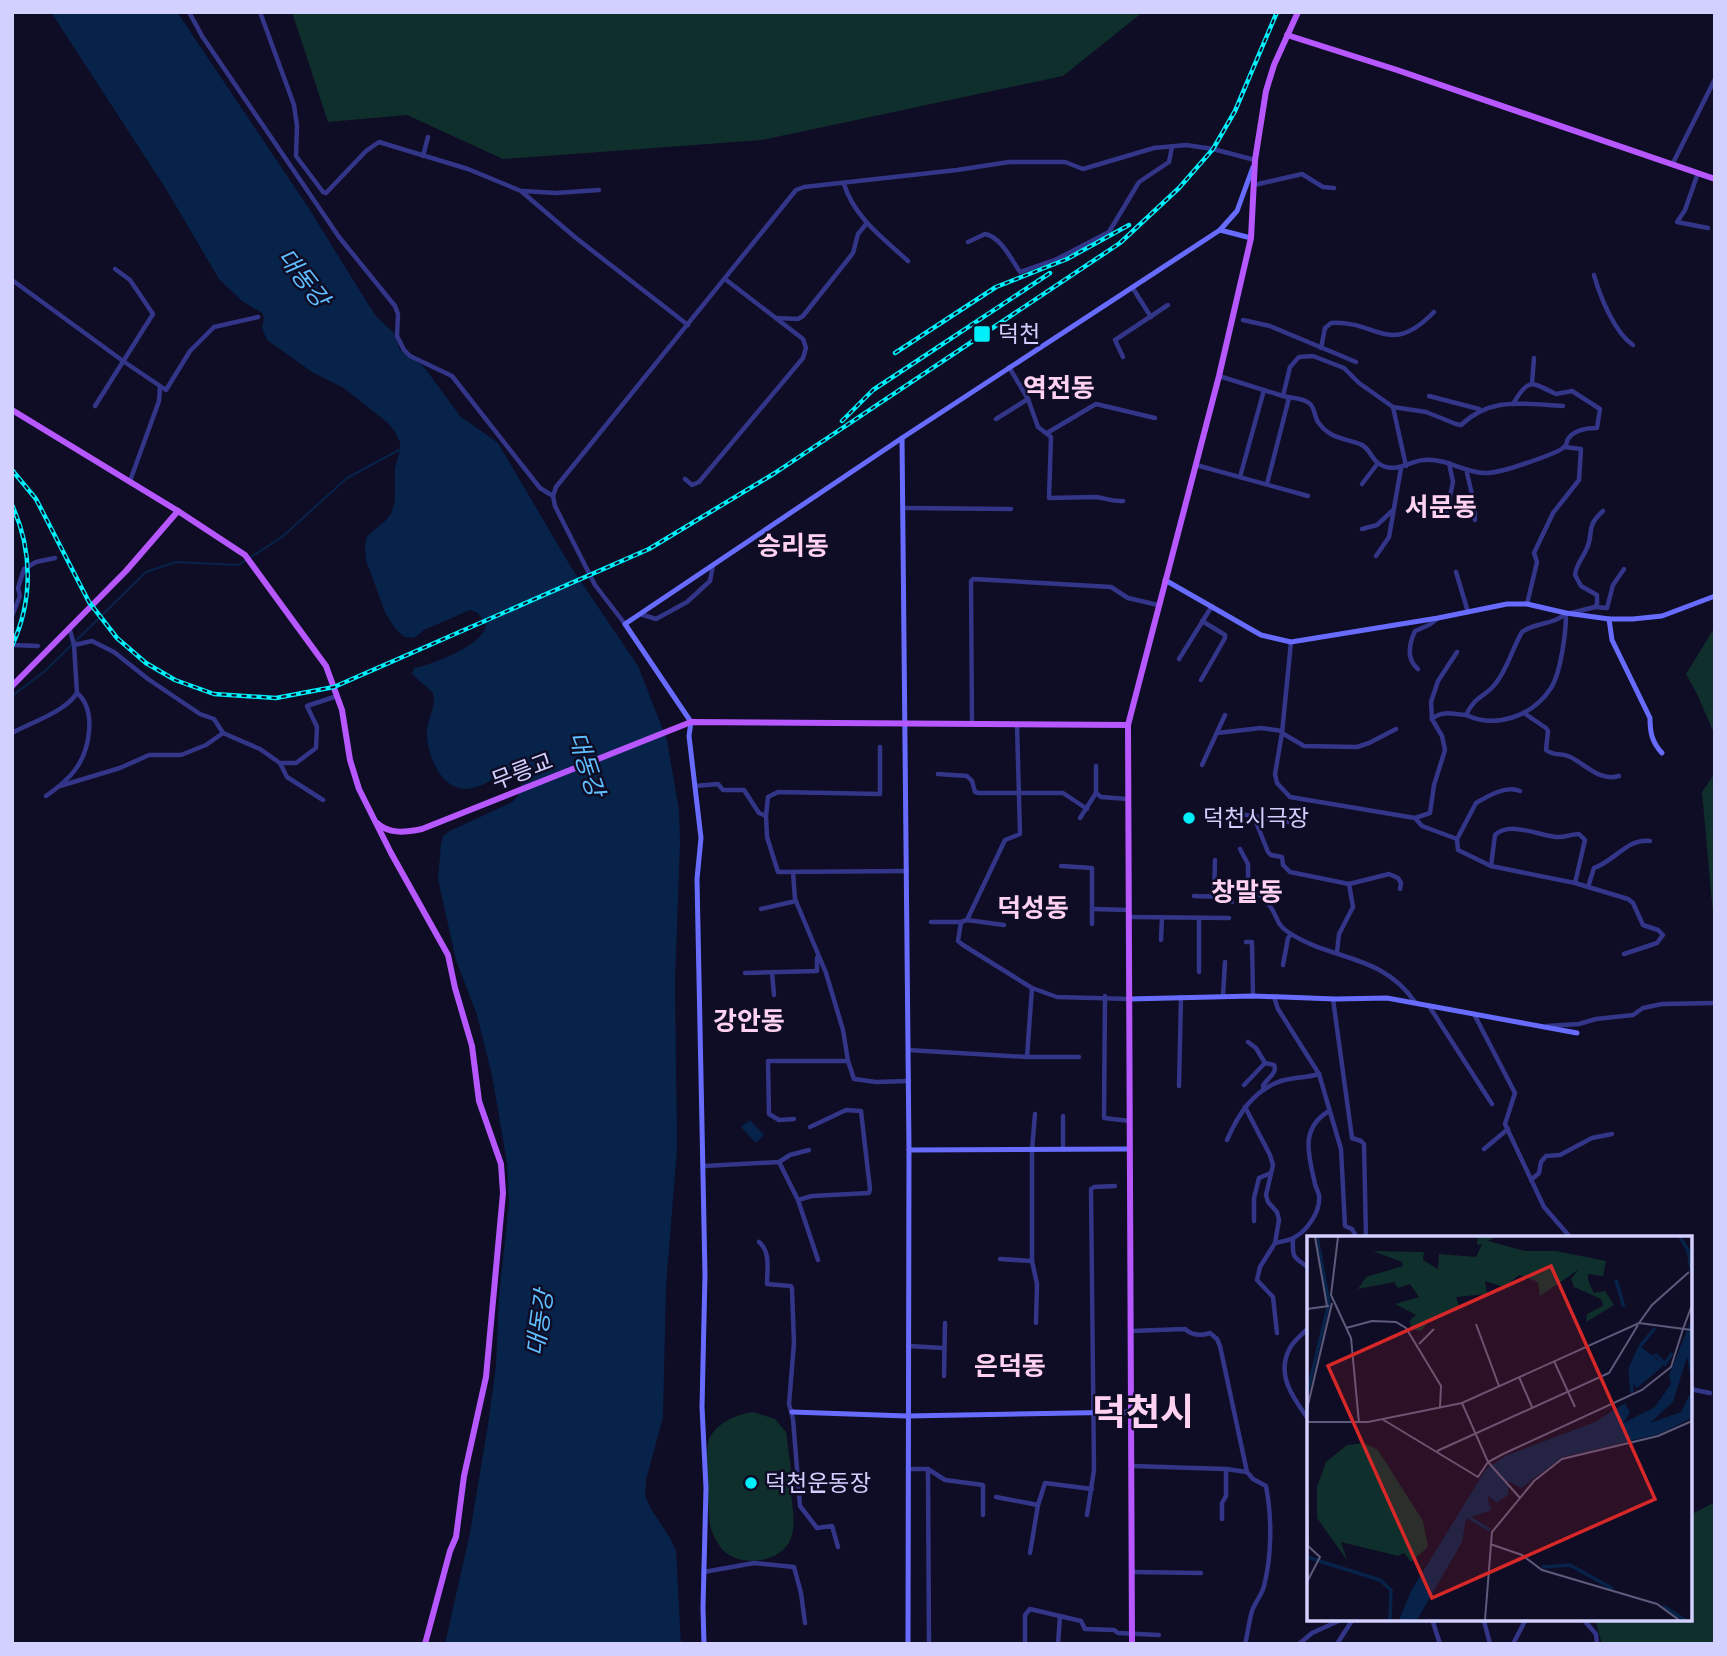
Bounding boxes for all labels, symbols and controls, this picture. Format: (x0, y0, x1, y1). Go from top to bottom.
water label: 대동강 (272, 243, 336, 315)
place label: 덕천 (998, 320, 1040, 348)
marker: 덕천 (972, 324, 992, 344)
district label: 역전동 (1023, 373, 1095, 404)
district label: 서문동 (1405, 492, 1477, 523)
district label: 승리동 (757, 531, 829, 562)
water label: 대동강 (562, 728, 610, 803)
street label: 무릉교 (487, 747, 557, 795)
place label: 덕천시극장 (1203, 804, 1309, 832)
marker: 덕천시극장 (1181, 810, 1197, 826)
district label: 창말동 (1211, 877, 1283, 908)
district label: 덕성동 (997, 893, 1069, 924)
district label: 강안동 (713, 1006, 785, 1037)
inset map (1307, 1236, 1692, 1621)
water label: 대동강 (522, 1285, 559, 1358)
district label: 은덕동 (974, 1351, 1046, 1382)
district label: 덕천시 (1092, 1390, 1194, 1435)
place label: 덕천운동장 (765, 1469, 871, 1497)
marker: 덕천운동장 (743, 1475, 759, 1491)

